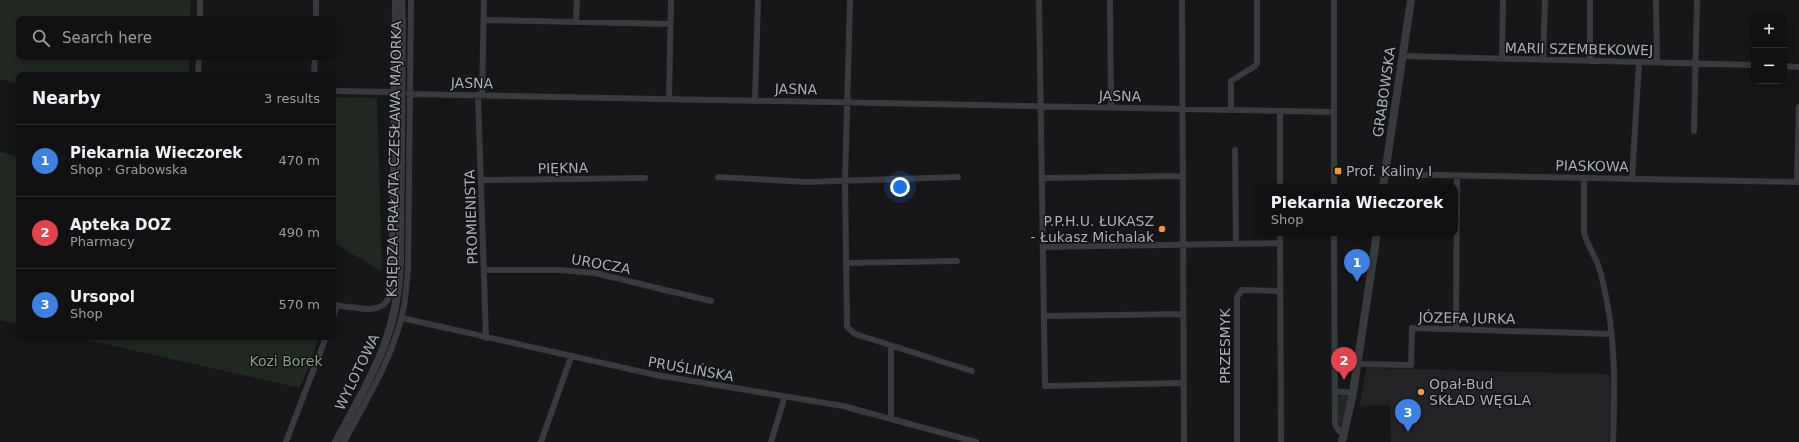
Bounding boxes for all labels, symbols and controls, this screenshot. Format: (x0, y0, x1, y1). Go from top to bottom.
map controls (1751, 12, 1787, 84)
button: + (1751, 12, 1787, 48)
search box (16, 16, 336, 60)
street label: KSIĘDZA PRAŁATA CZESŁAWA MAJORKA (384, 20, 404, 297)
icon: search (30, 27, 52, 49)
text: Search here (62, 29, 152, 47)
street label: MARII SZEMBEKOWEJ (1505, 40, 1653, 58)
street label: GRABOWSKA (1370, 45, 1398, 138)
button: − (1751, 48, 1787, 84)
street label: JASNA (450, 75, 494, 91)
street label: JASNA (774, 81, 818, 97)
text: Nearby (32, 88, 101, 108)
street label: JASNA (1098, 88, 1142, 104)
text: 3 results (264, 91, 320, 106)
text: Piekarnia Wieczorek (70, 144, 242, 162)
text: 1 (40, 153, 50, 168)
text: 470 m (278, 153, 320, 168)
street label: PIASKOWA (1555, 157, 1629, 175)
street label: PIĘKNA (538, 160, 589, 176)
text: Shop · Grabowska (70, 162, 187, 177)
place label: Prof. Kaliny I (1346, 163, 1432, 179)
marker: Prof. Kaliny I (1333, 166, 1343, 176)
street label: PROMIENISTA (461, 169, 481, 265)
your location (890, 177, 910, 197)
popup (1256, 184, 1458, 236)
text: Piekarnia Wieczorek (1271, 194, 1443, 212)
text: Shop (1271, 212, 1304, 227)
place label: P.P.H.U. ŁUKASZ - Łukasz Michalak (1031, 213, 1155, 245)
text: Apteka DOZ (70, 216, 171, 234)
marker: P.P.H.U. ŁUKASZ - Łukasz Michalak (1157, 224, 1167, 234)
text: 2 (40, 225, 50, 240)
text: 490 m (278, 225, 320, 240)
text: Pharmacy (70, 234, 135, 249)
pin: 1 (1344, 249, 1370, 282)
street label: UROCZA (570, 251, 632, 277)
text: Ursopol (70, 288, 135, 306)
text: 3 (40, 297, 50, 312)
text: 570 m (278, 297, 320, 312)
text: Shop (70, 306, 103, 321)
street label: PRZESMYK (1217, 308, 1233, 384)
street label: JÓZEFA JURKA (1417, 308, 1516, 327)
street label: WYLOTOWA (332, 331, 383, 413)
pin: 2 (1331, 347, 1357, 380)
park label: Kozi Borek (249, 353, 323, 369)
street label: PRUŚLIŃSKA (647, 353, 736, 385)
place label: Opał-Bud SKŁAD WĘGLA (1429, 376, 1531, 408)
marker: Opał-Bud SKŁAD WĘGLA (1416, 387, 1426, 397)
pin: 3 (1395, 399, 1421, 432)

